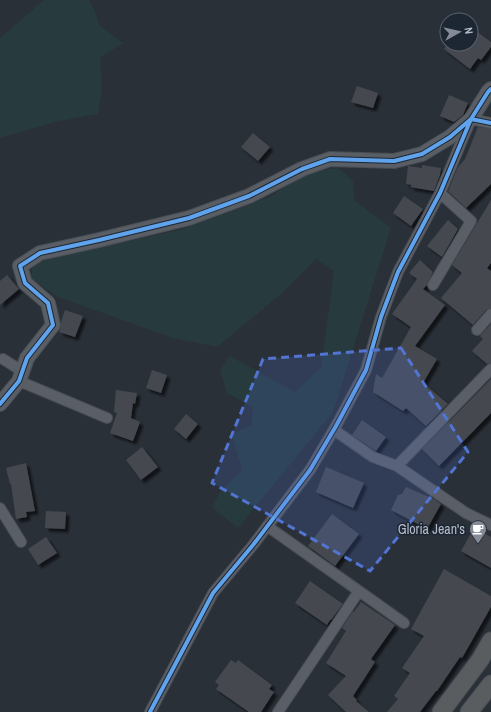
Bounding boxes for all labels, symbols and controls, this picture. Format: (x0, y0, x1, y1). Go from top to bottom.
north arrow (439, 12, 479, 52)
text: N (462, 26, 476, 35)
cafe icon: Gloria Jean's (468, 519, 488, 544)
place label: Gloria Jean's (398, 520, 465, 538)

